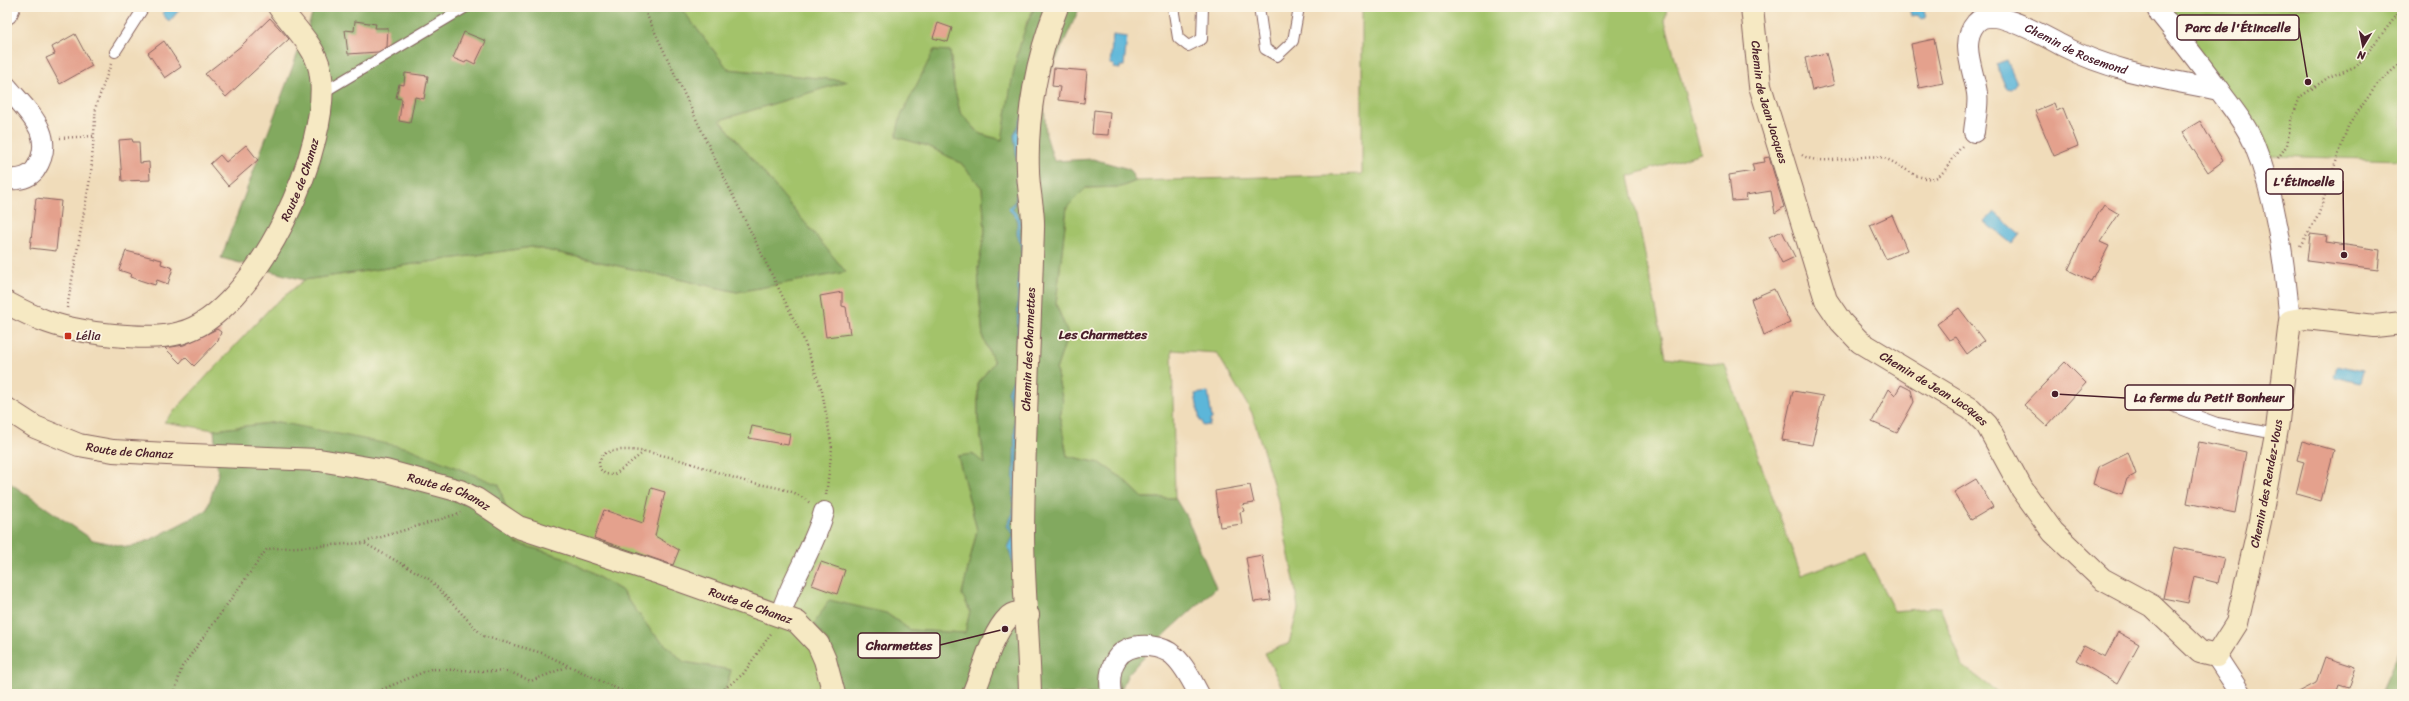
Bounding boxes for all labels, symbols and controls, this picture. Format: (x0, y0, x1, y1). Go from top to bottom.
callout: Parc de l'Étincelle (2177, 15, 2299, 40)
text: Parc de l'Étincelle (2185, 16, 2291, 39)
street label: Chemin de Rosemond (2021, 17, 2131, 81)
north arrow (2343, 26, 2383, 66)
street label: Chemin de Jean Jacques (1744, 39, 1794, 167)
text: N (2356, 45, 2368, 66)
street label: Route de Chanaz (274, 136, 326, 225)
callout: L'Étincelle (2266, 169, 2343, 194)
text: L'Étincelle (2273, 170, 2335, 193)
street label: Chemin des Charmettes (1015, 287, 1042, 411)
district label: Les Charmettes (1059, 323, 1148, 346)
place label: Lélia (76, 325, 101, 347)
marker: Lélia (63, 331, 73, 341)
street label: Chemin de Jean Jacques (1875, 345, 1994, 432)
callout: La ferme du Petit Bonheur (2125, 385, 2293, 410)
text: La ferme du Petit Bonheur (2134, 386, 2286, 409)
street label: Chemin des Rendez-Vous (2243, 418, 2289, 550)
street label: Route de Chanaz (84, 435, 174, 465)
street label: Route de Chanaz (405, 466, 496, 517)
street label: Route de Chanaz (706, 581, 796, 631)
callout: Charmettes (858, 633, 940, 658)
text: Charmettes (865, 634, 933, 657)

